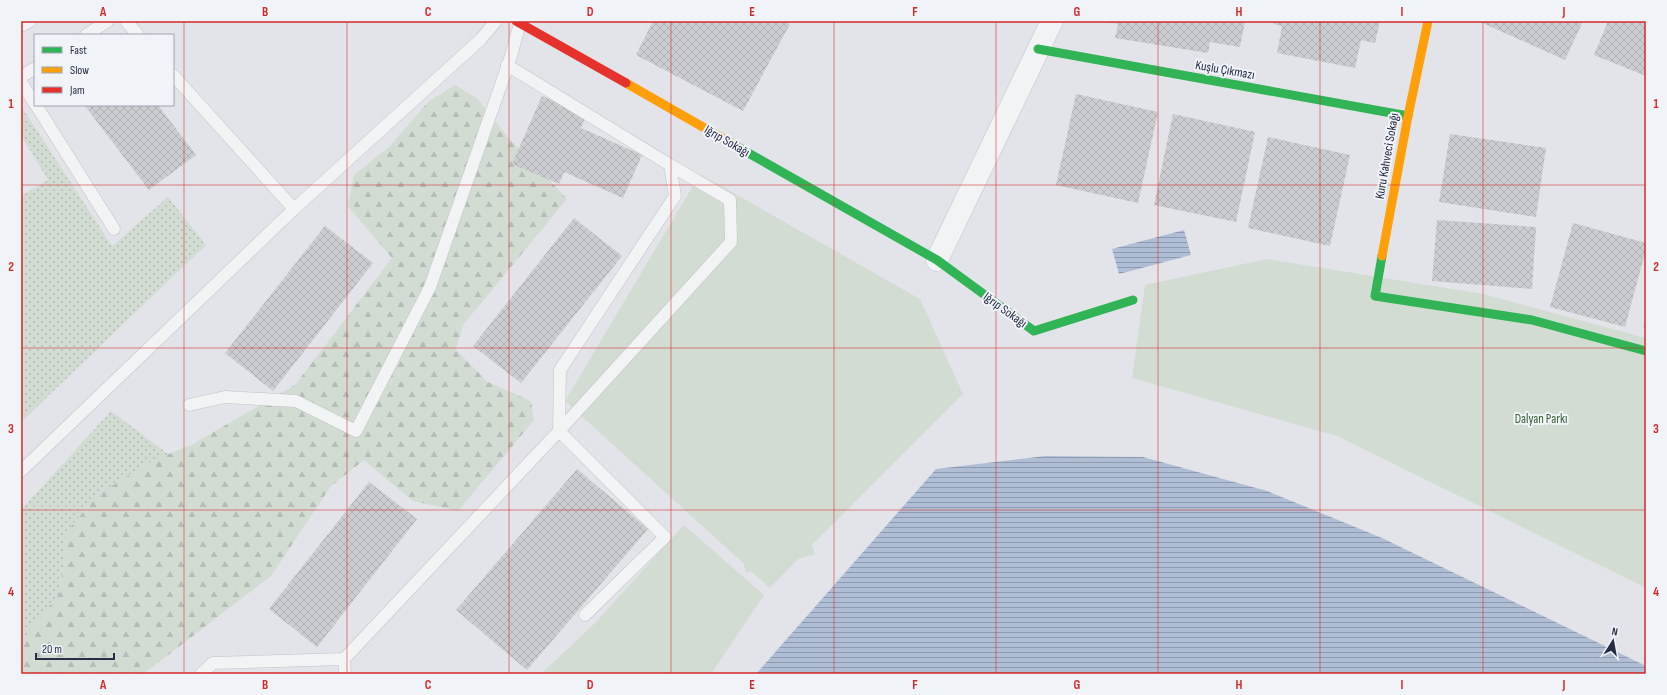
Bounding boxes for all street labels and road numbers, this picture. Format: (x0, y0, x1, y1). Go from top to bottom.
street label: Kuşlu Çıkmazı (1194, 57, 1256, 83)
street label: Kuru Kahveci Sokağı (1372, 112, 1402, 200)
street label: Iğrıp Sokağı (701, 122, 753, 160)
street label: Iğrıp Sokağı (980, 289, 1030, 331)

